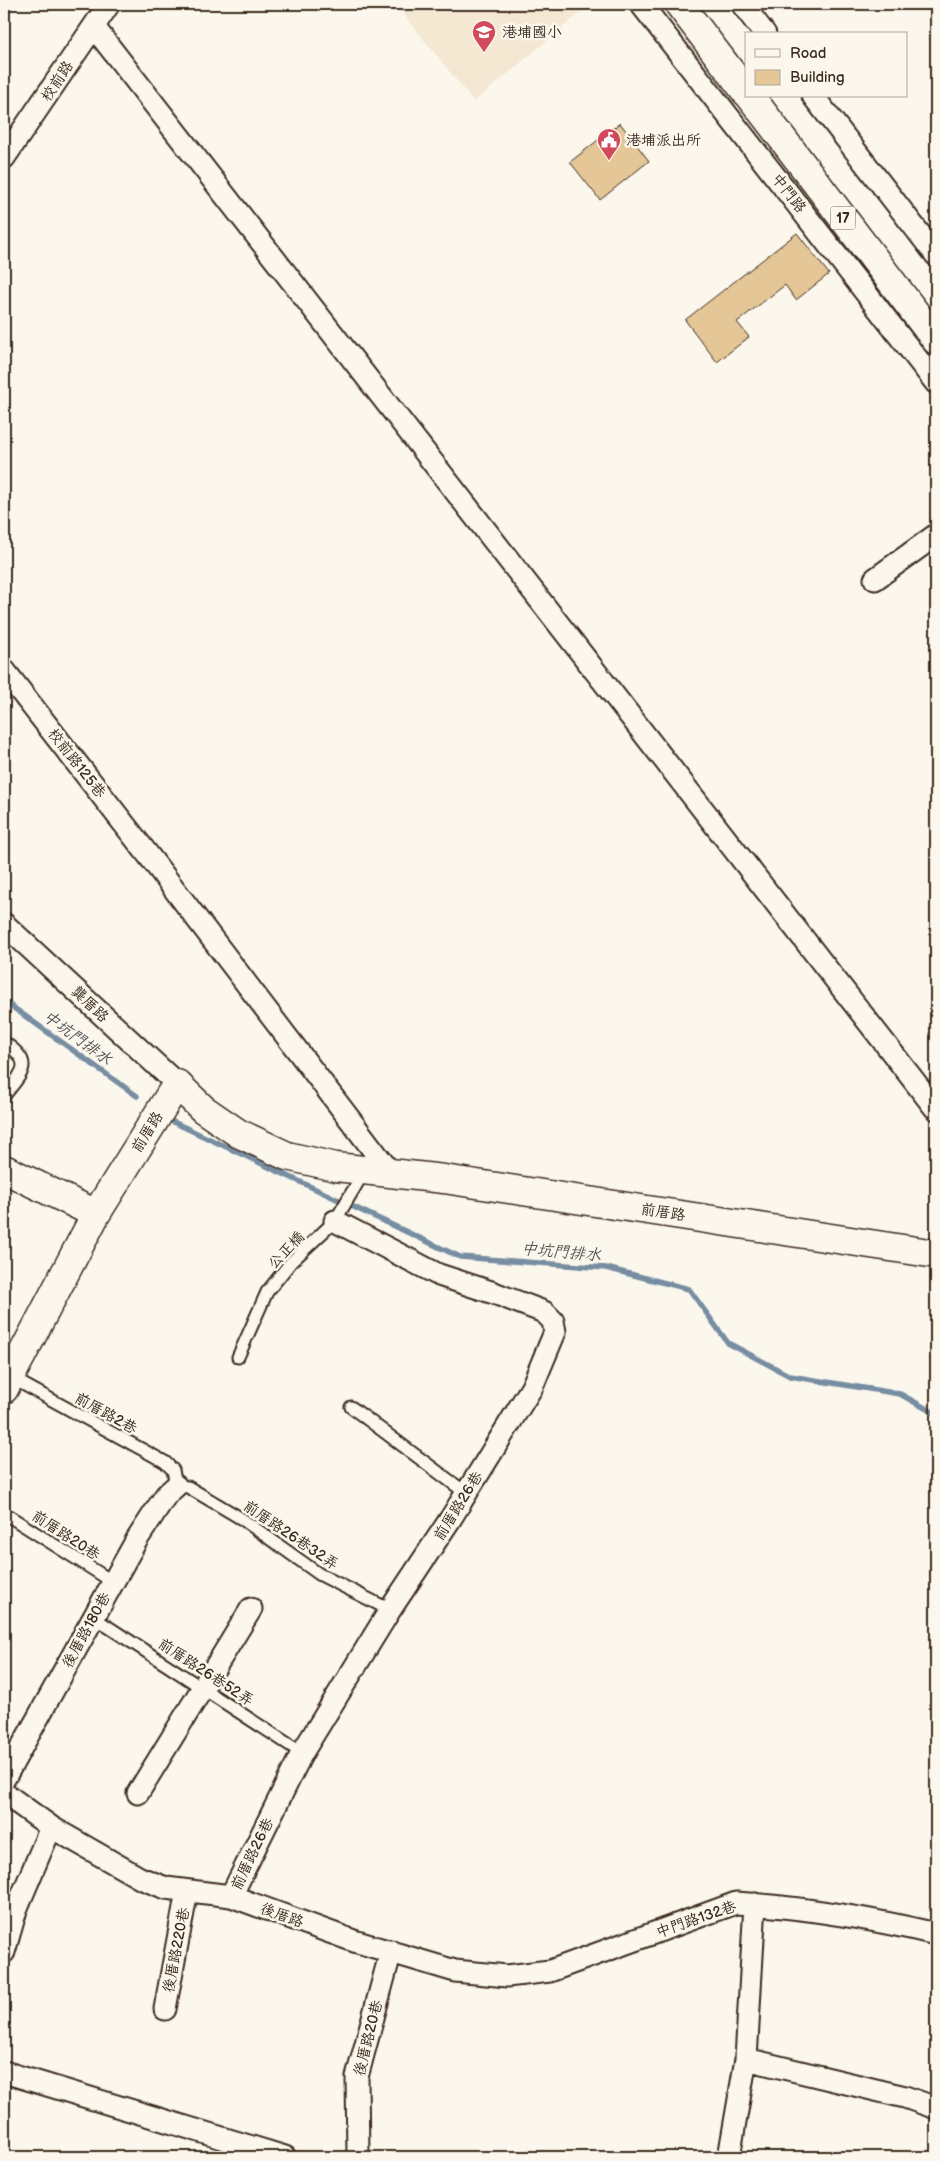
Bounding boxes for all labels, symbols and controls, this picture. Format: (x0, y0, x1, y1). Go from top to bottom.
school or university icon: 港埔國小 (471, 19, 497, 53)
place label: 港埔國小 (502, 23, 562, 42)
legend (745, 32, 908, 98)
text: Road (790, 44, 826, 63)
street label: 校前路 (37, 57, 78, 105)
text: Building (790, 68, 845, 87)
public building icon: 港埔派出所 (596, 127, 622, 161)
place label: 港埔派出所 (626, 131, 701, 150)
street label: 中門路 (767, 170, 810, 217)
road number: 17 (830, 207, 856, 230)
street label: 校前路125巷 (43, 725, 110, 802)
street label: 龔厝路 (67, 982, 113, 1027)
water label: 中坑門排水 (39, 1007, 116, 1070)
street label: 前厝路 (127, 1108, 167, 1156)
street label: 前厝路 (639, 1200, 687, 1225)
street label: 公正橋 (264, 1228, 309, 1273)
water label: 中坑門排水 (520, 1240, 603, 1266)
street label: 前厝路2巷 (71, 1388, 140, 1438)
street label: 前厝路26巷 (430, 1468, 487, 1544)
street label: 前厝路26巷32弄 (239, 1496, 342, 1574)
street label: 前厝路20巷 (28, 1506, 103, 1565)
street label: 後厝路180巷 (58, 1589, 115, 1671)
street label: 前厝路26巷52弄 (154, 1634, 257, 1710)
street label: 前厝路26巷 (227, 1815, 278, 1893)
street label: 中門路132巷 (653, 1897, 739, 1942)
street label: 後厝路 (257, 1899, 306, 1932)
street label: 後厝路220巷 (159, 1906, 194, 1994)
street label: 後厝路20巷 (350, 1998, 387, 2078)

